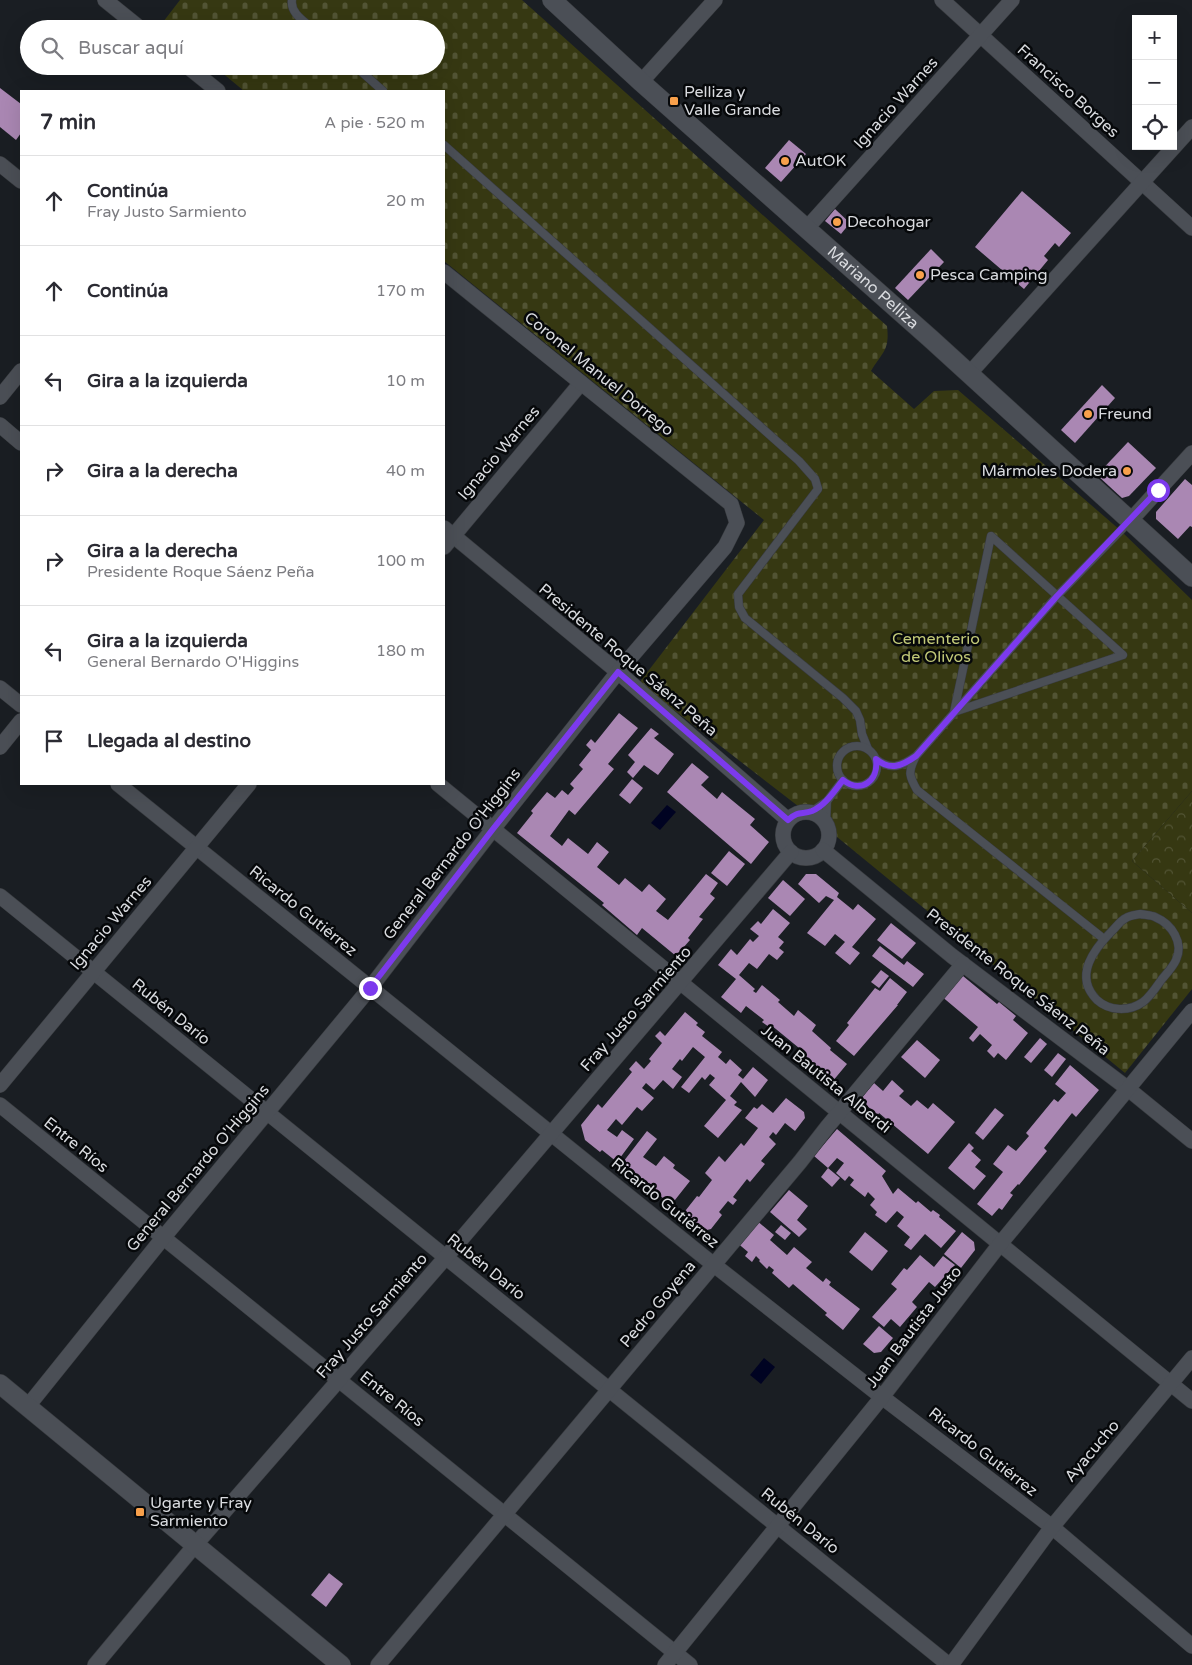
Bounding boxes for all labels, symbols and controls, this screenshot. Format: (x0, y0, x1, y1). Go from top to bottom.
map controls (1132, 15, 1177, 150)
button: + (1132, 15, 1177, 60)
search box (20, 20, 445, 75)
icon: search (38, 34, 66, 62)
text: Buscar aquí (78, 37, 184, 59)
street label: Francisco Borges (1013, 40, 1123, 142)
street label: Ignacio Warnes (850, 53, 942, 153)
button: − (1132, 60, 1177, 105)
place label: Pelliza y Valle Grande (684, 82, 781, 120)
marker: Pelliza y Valle Grande (668, 95, 680, 107)
button: locate (1132, 105, 1177, 150)
text: 7 min (40, 110, 96, 135)
text: A pie · 520 m (324, 113, 425, 133)
place label: AutOK (795, 151, 847, 171)
marker: AutOK (779, 155, 791, 167)
text: Continúa (87, 180, 169, 202)
icon: ahead (40, 187, 68, 215)
text: 20 m (386, 191, 425, 211)
text: Fray Justo Sarmiento (87, 202, 247, 222)
place label: Decohogar (847, 212, 932, 232)
marker: Decohogar (831, 216, 843, 228)
street label: Mariano Pelliza (823, 242, 923, 333)
place label: Pesca Camping (930, 265, 1048, 285)
marker: Pesca Camping (914, 269, 926, 281)
icon: ahead (40, 277, 68, 305)
text: Continúa (87, 280, 169, 302)
text: 170 m (376, 281, 425, 301)
street label: Coronel Manuel Dorrego (520, 308, 678, 440)
icon: left (40, 367, 68, 395)
text: Gira a la izquierda (87, 370, 248, 392)
text: 10 m (386, 371, 425, 391)
street label: Ignacio Warnes (454, 402, 544, 504)
place label: Freund (1098, 404, 1152, 424)
marker: Freund (1082, 408, 1094, 420)
icon: right (40, 457, 68, 485)
text: Gira a la derecha (87, 460, 238, 482)
text: 40 m (386, 461, 425, 481)
place label: Mármoles Dodera (981, 461, 1117, 481)
marker: Mármoles Dodera (1121, 465, 1133, 477)
route start (1147, 479, 1170, 502)
text: Gira a la derecha (87, 540, 238, 562)
icon: right (40, 547, 68, 575)
text: 100 m (376, 551, 425, 571)
text: Presidente Roque Sáenz Peña (87, 562, 314, 582)
street label: Presidente Roque Sáenz Peña (534, 579, 722, 741)
park label: Cementerio de Olivos (892, 629, 980, 667)
text: Gira a la izquierda (87, 630, 248, 652)
icon: left (40, 637, 68, 665)
text: 180 m (376, 641, 425, 661)
text: General Bernardo O'Higgins (87, 652, 299, 672)
icon: arrive (40, 727, 68, 755)
text: Llegada al destino (87, 730, 251, 752)
street label: General Bernardo O'Higgins (379, 764, 525, 944)
street label: Ricardo Gutiérrez (245, 861, 361, 961)
street label: Ignacio Warnes (66, 872, 156, 974)
street label: Presidente Roque Sáenz Peña (922, 904, 1114, 1060)
street label: Fray Justo Sarmiento (576, 942, 696, 1076)
street label: Rubén Darío (128, 974, 214, 1050)
route end (359, 977, 382, 1000)
street label: Juan Bautista Alberdi (757, 1020, 895, 1138)
street label: General Bernardo O'Higgins (122, 1080, 274, 1256)
street label: Entre Ríos (40, 1113, 112, 1177)
street label: Ricardo Gutiérrez (607, 1153, 723, 1253)
street label: Rubén Darío (443, 1229, 529, 1305)
street label: Fray Justo Sarmiento (312, 1249, 432, 1383)
street label: Pedro Goyena (616, 1256, 700, 1352)
street label: Juan Bautista Justo (862, 1262, 966, 1392)
street label: Entre Ríos (356, 1367, 428, 1431)
street label: Ricardo Gutiérrez (925, 1403, 1042, 1501)
street label: Ayacucho (1060, 1416, 1124, 1486)
street label: Rubén Darío (757, 1483, 843, 1559)
place label: Ugarte y Fray Sarmiento (150, 1493, 252, 1531)
marker: Ugarte y Fray Sarmiento (134, 1506, 146, 1518)

